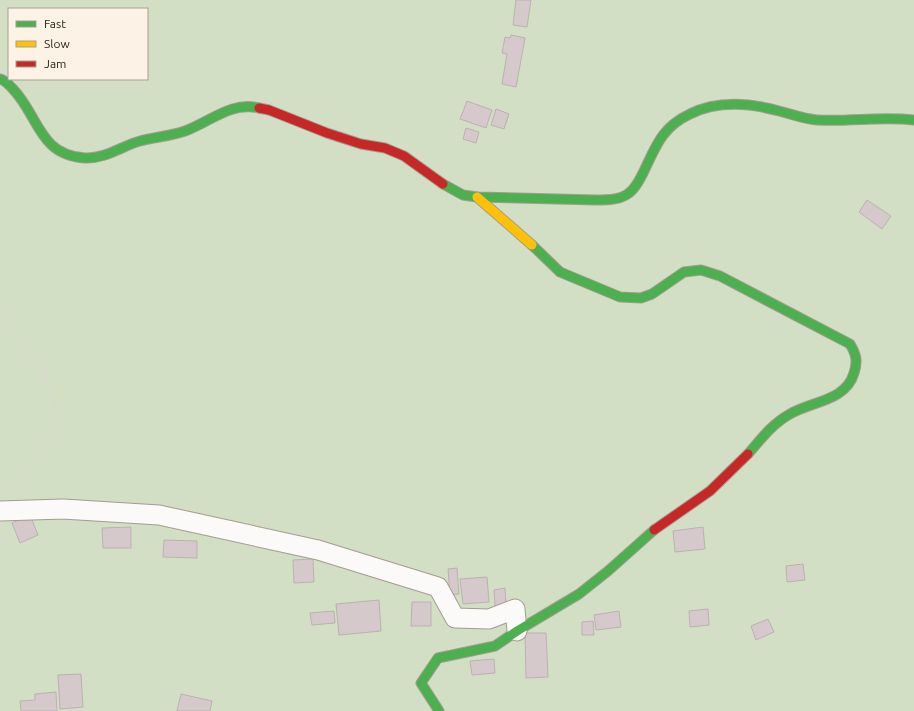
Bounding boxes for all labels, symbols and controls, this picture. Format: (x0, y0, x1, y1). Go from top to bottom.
legend (8, 8, 148, 80)
text: Fast (44, 17, 66, 30)
text: Slow (44, 37, 70, 50)
text: Jam (44, 57, 66, 70)

